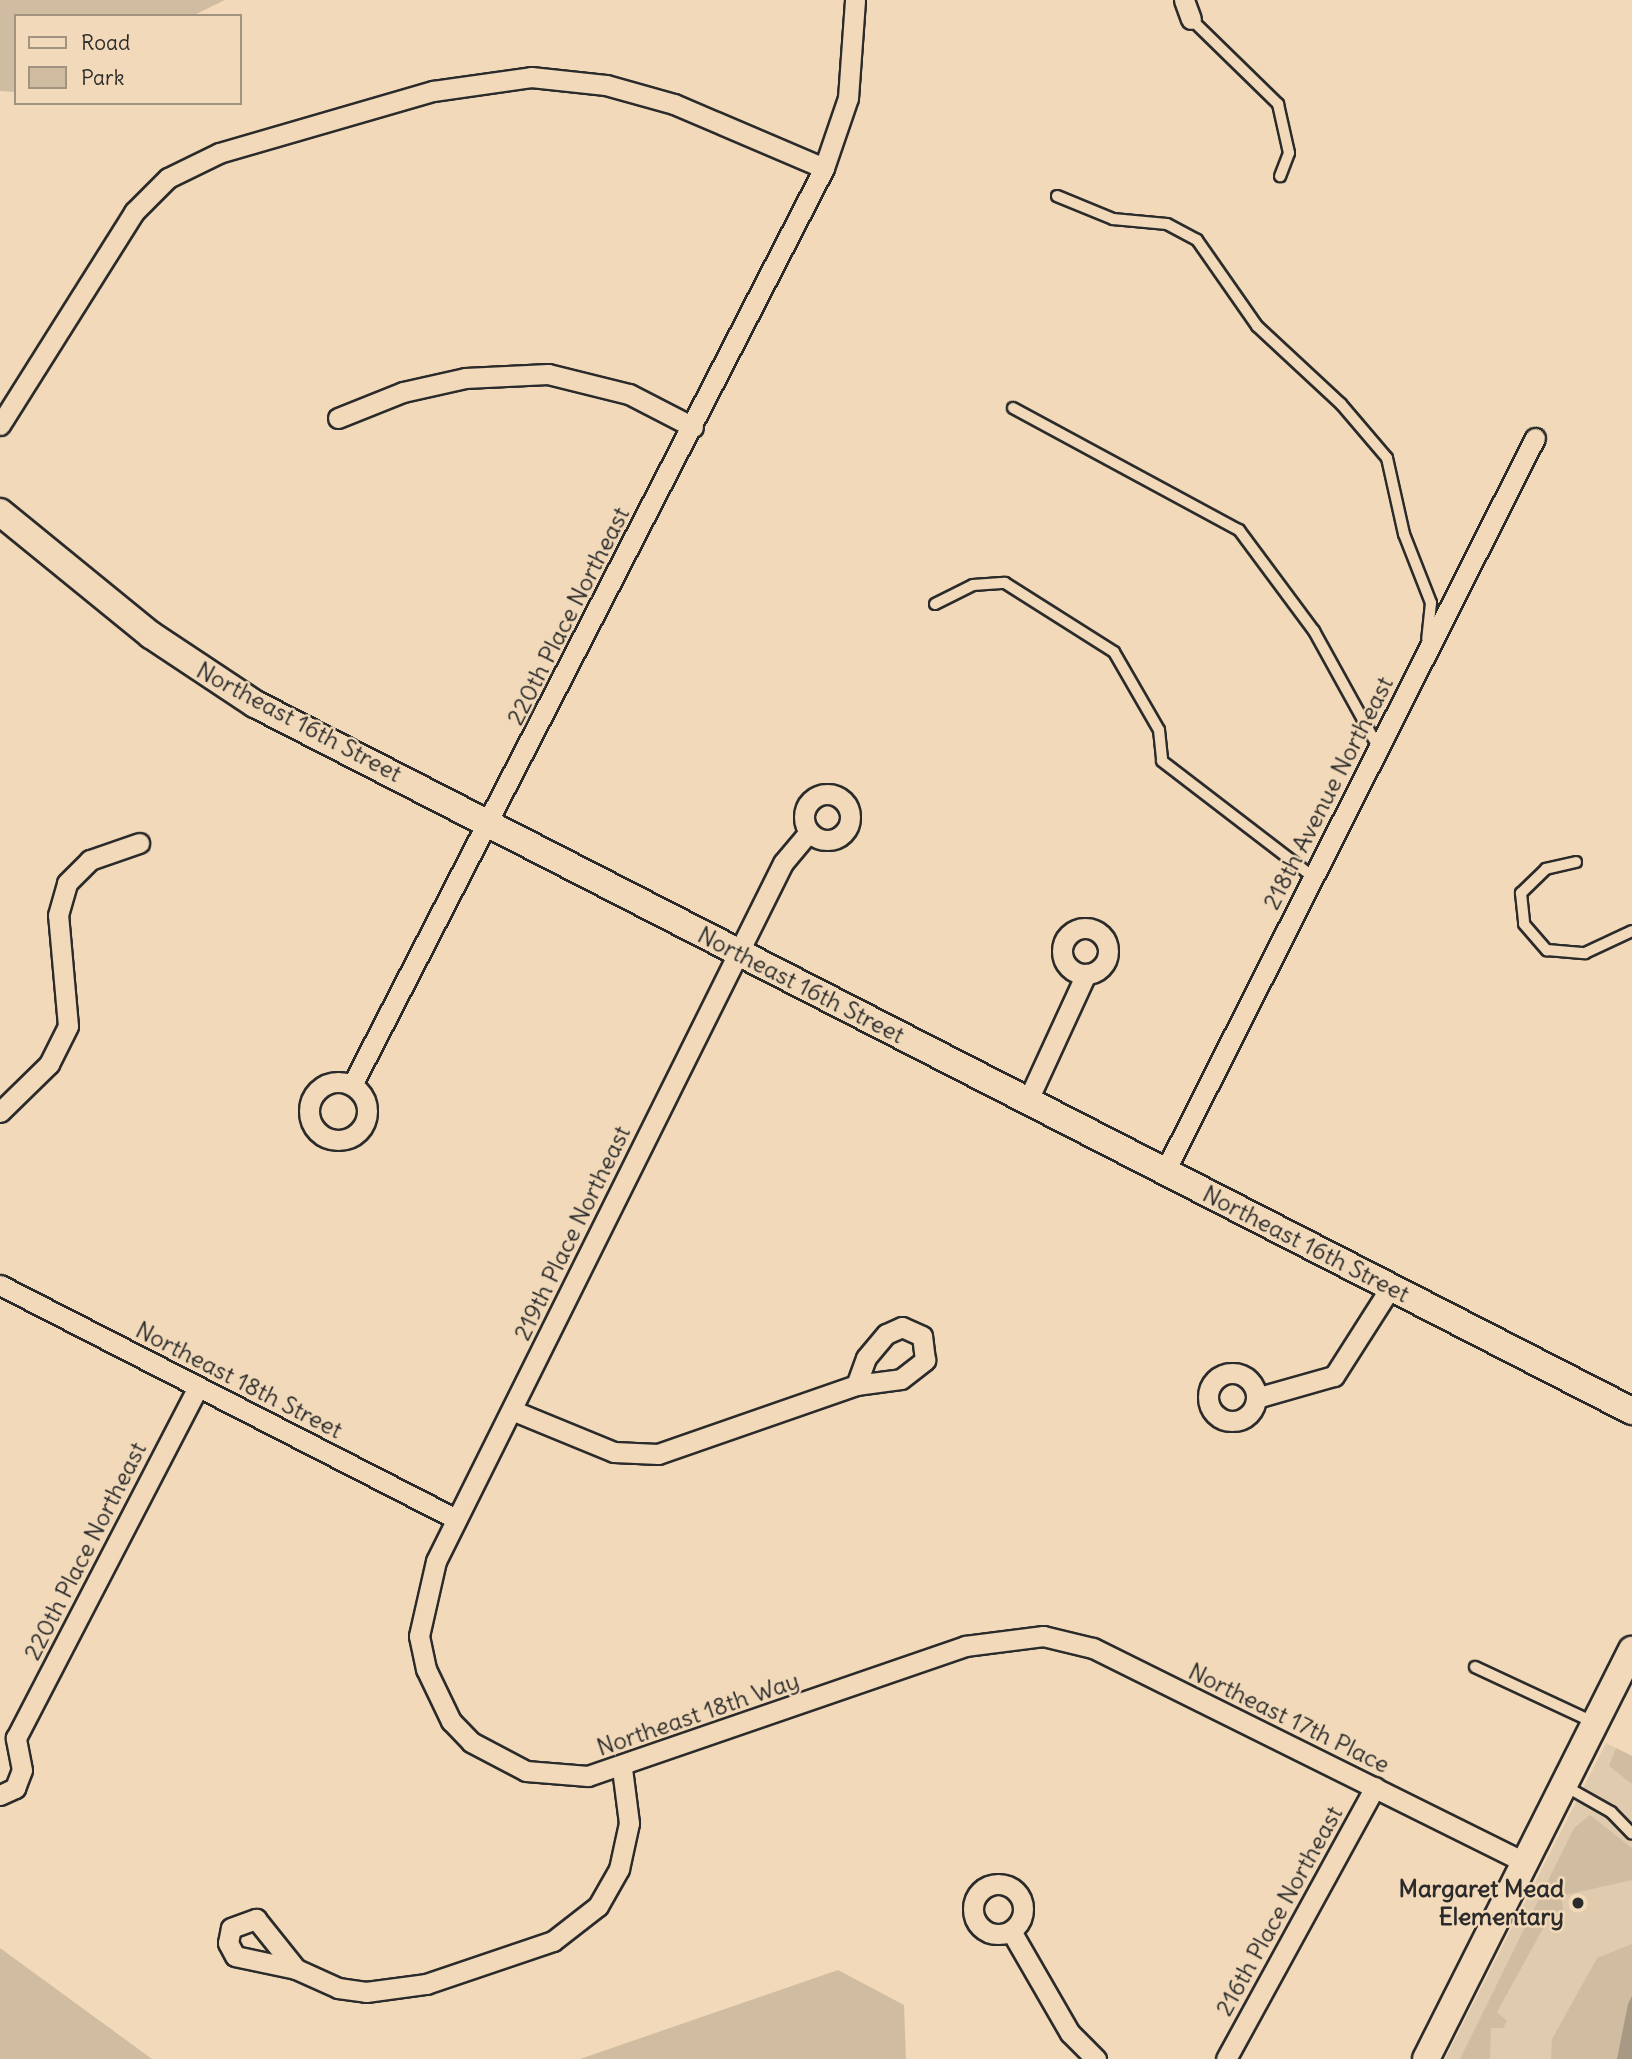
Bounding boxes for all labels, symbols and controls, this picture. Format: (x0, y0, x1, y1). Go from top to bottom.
legend (14, 14, 242, 105)
text: Road (81, 29, 130, 56)
text: Park (81, 64, 124, 91)
street label: 220th Place Northeast (501, 502, 635, 730)
street label: Northeast 16th Street (192, 656, 406, 788)
street label: 218th Avenue Northeast (1257, 672, 1399, 914)
street label: Northeast 16th Street (693, 920, 909, 1050)
street label: 219th Place Northeast (508, 1121, 636, 1345)
street label: Northeast 16th Street (1198, 1179, 1414, 1309)
street label: Northeast 18th Street (131, 1315, 347, 1445)
street label: 220th Place Northeast (18, 1437, 152, 1665)
street label: Northeast 17th Place (1184, 1657, 1394, 1779)
street label: Northeast 18th Way (593, 1666, 803, 1762)
street label: 216th Place Northeast (1209, 1801, 1349, 2021)
place label: Margaret Mead Elementary (1399, 1875, 1564, 1931)
marker: Margaret Mead Elementary (1570, 1895, 1586, 1911)

